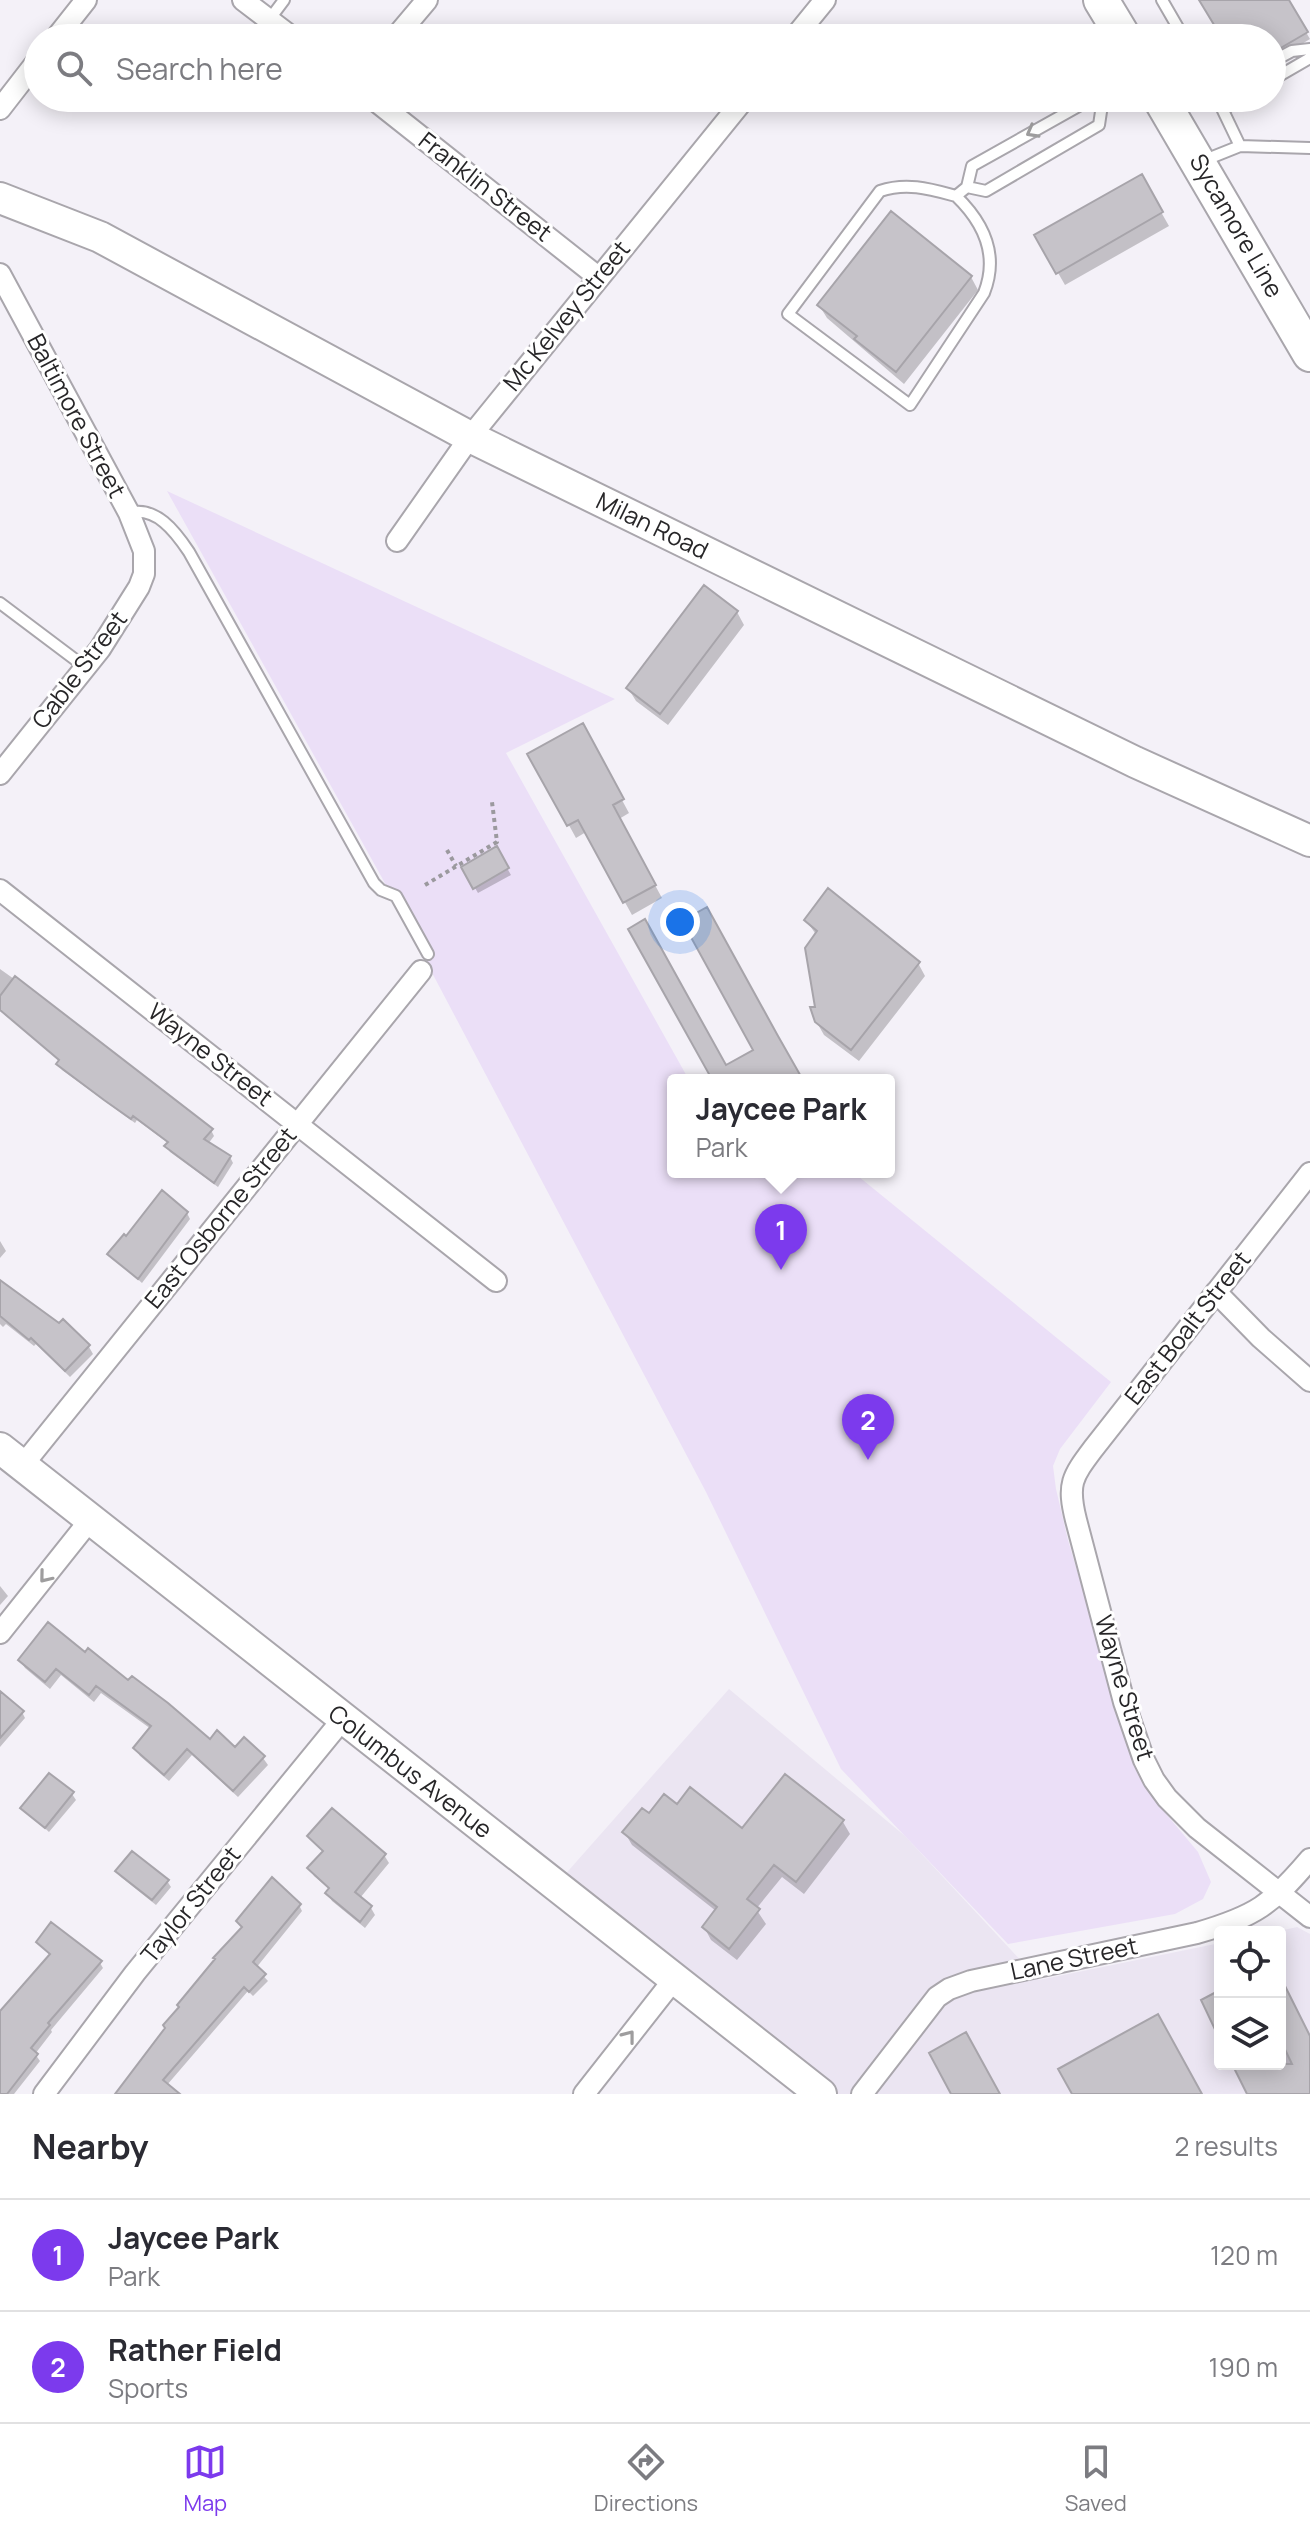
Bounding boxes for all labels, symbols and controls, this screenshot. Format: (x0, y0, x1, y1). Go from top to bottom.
search box (24, 24, 1286, 112)
icon: search (52, 46, 96, 90)
text: Search here (116, 48, 283, 89)
street label: Franklin Street (413, 123, 559, 248)
one-way arrow (1026, 123, 1040, 138)
street label: Sycamore Line (1183, 147, 1292, 303)
street label: Mc Kelvey Street (495, 233, 637, 397)
street label: Baltimore Street (20, 328, 134, 503)
street label: Milan Road (591, 483, 714, 566)
street label: Cable Street (24, 603, 134, 735)
your location (660, 902, 700, 942)
street label: Wayne Street (142, 995, 280, 1113)
popup (667, 1074, 895, 1178)
text: Jaycee Park (696, 1088, 866, 1129)
street label: East Osborne Street (136, 1119, 303, 1315)
text: Park (696, 1129, 747, 1165)
pin: 1 (755, 1204, 807, 1270)
street label: East Boalt Street (1116, 1243, 1257, 1411)
pin: 2 (842, 1394, 894, 1460)
one-way arrow (40, 1568, 55, 1582)
street label: Wayne Street (1088, 1611, 1163, 1764)
street label: Columbus Avenue (322, 1696, 500, 1845)
street label: Taylor Street (132, 1839, 247, 1969)
map controls (1214, 1926, 1286, 2070)
button: locate (1214, 1926, 1286, 1998)
street label: Lane Street (1007, 1928, 1140, 1987)
button: layers (1214, 1998, 1286, 2070)
one-way arrow (620, 2030, 634, 2045)
text: Nearby (32, 2123, 148, 2169)
text: 2 results (1174, 2128, 1278, 2164)
text: Jaycee Park (108, 2217, 279, 2258)
text: 1 (52, 2237, 64, 2273)
text: 120 m (1210, 2237, 1278, 2273)
text: Park (108, 2258, 160, 2294)
text: Rather Field (108, 2329, 282, 2370)
text: 2 (50, 2349, 66, 2385)
text: 190 m (1209, 2349, 1278, 2385)
text: Sports (108, 2370, 188, 2406)
tab: Map (183, 2440, 227, 2518)
tab: Directions (594, 2440, 698, 2518)
tab: Saved (1065, 2440, 1127, 2518)

